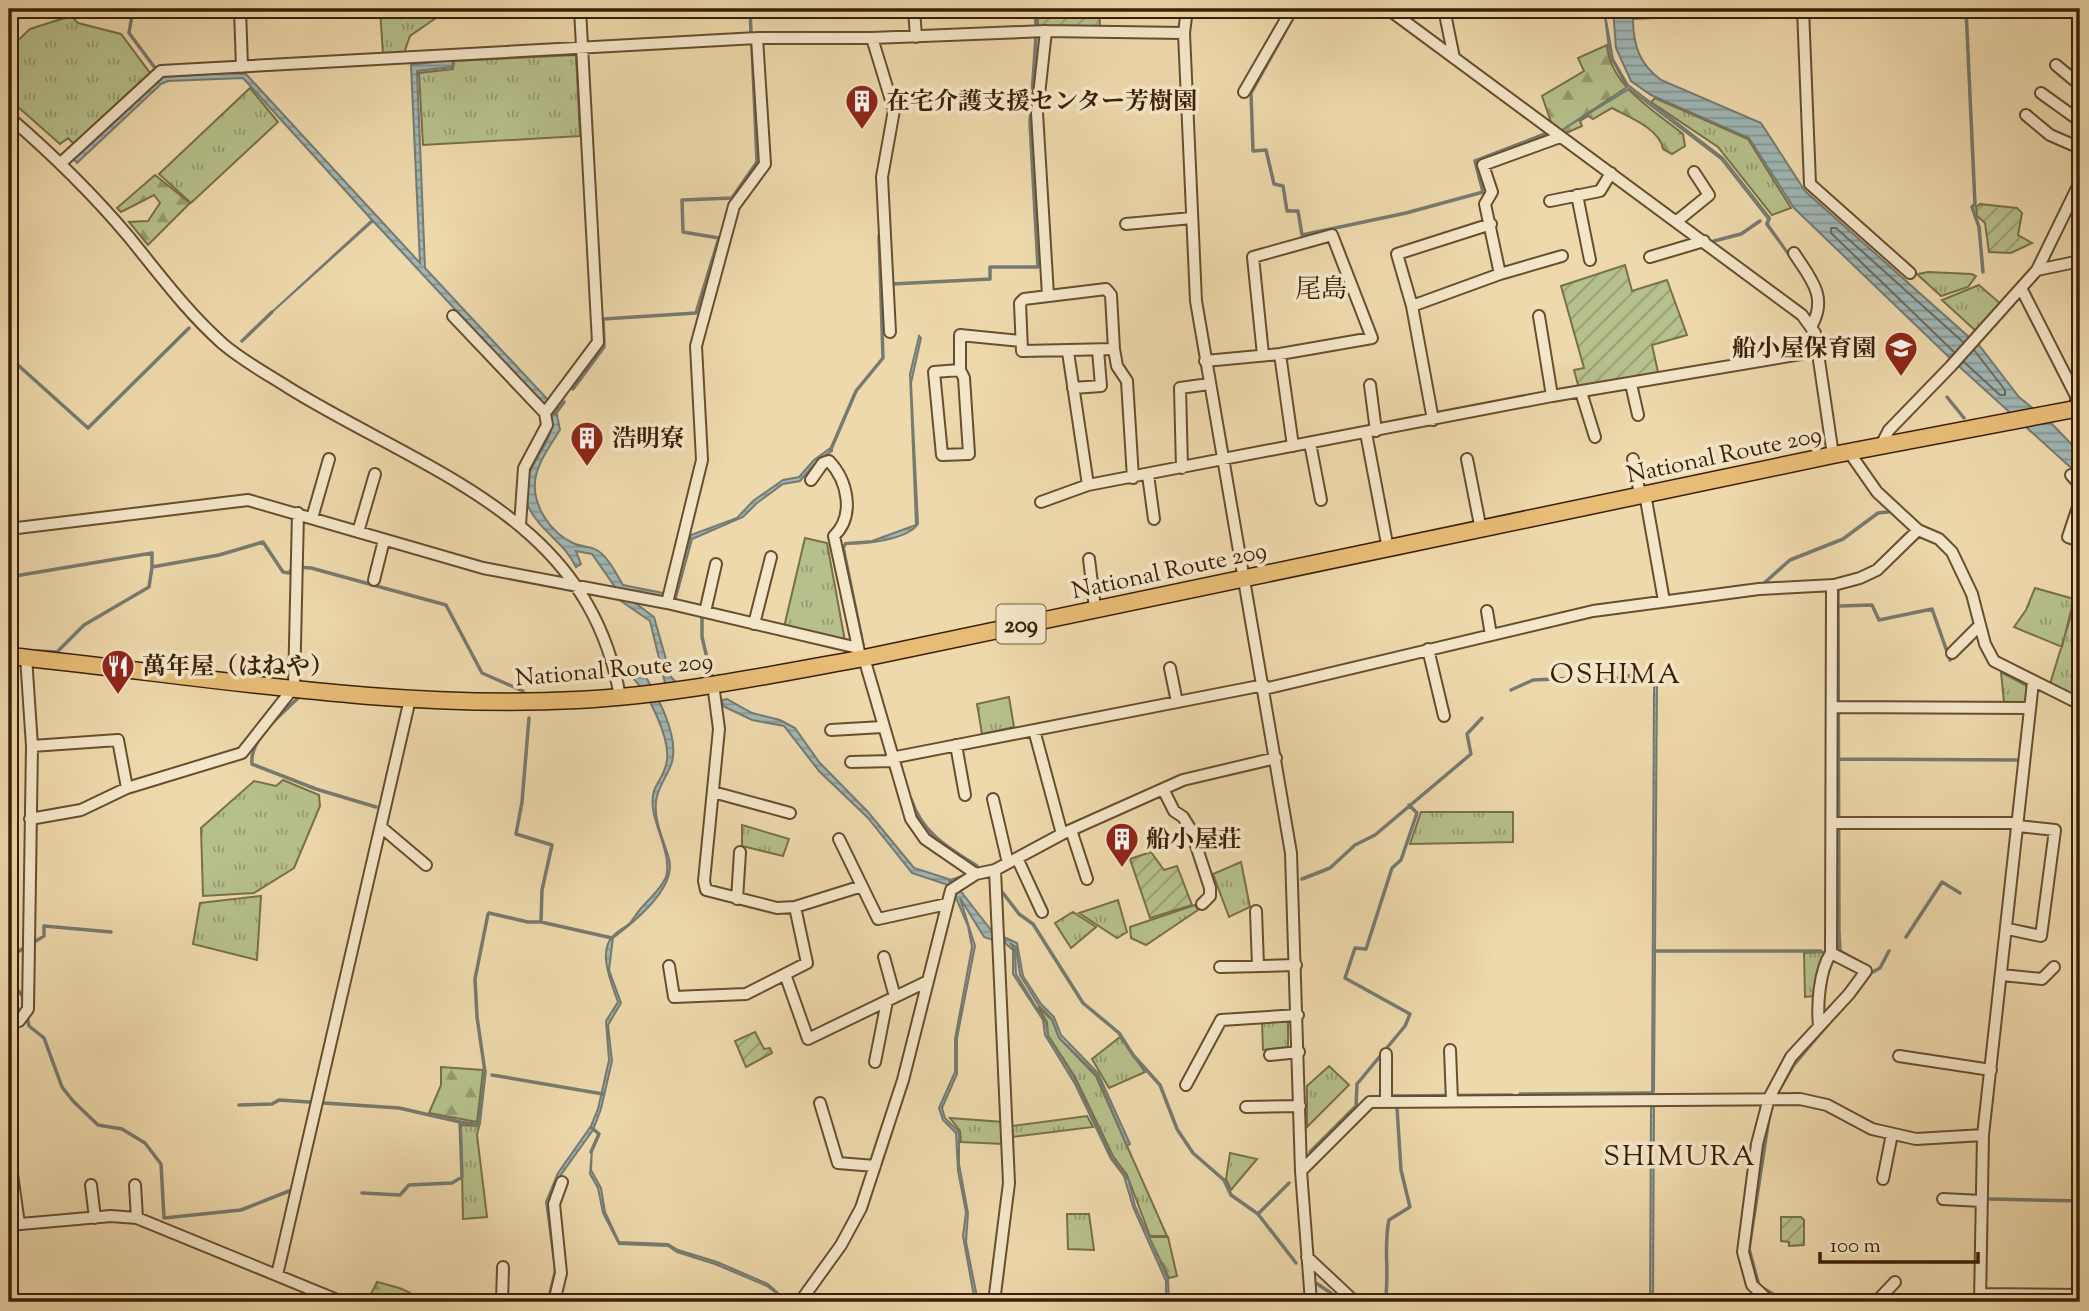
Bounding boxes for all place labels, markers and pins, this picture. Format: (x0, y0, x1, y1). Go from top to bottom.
building icon: 在宅介護支援センター芳樹園 (843, 82, 881, 131)
place label: 在宅介護支援センター芳樹園 (886, 86, 1197, 120)
school or university icon: 船小屋保育園 (1882, 329, 1920, 378)
place label: 船小屋保育園 (1732, 333, 1876, 367)
building icon: 浩明寮 (568, 419, 606, 468)
place label: 浩明寮 (612, 423, 684, 457)
restaurant icon: 萬年屋（はねや） (99, 647, 137, 696)
place label: 萬年屋（はねや） (142, 651, 334, 685)
building icon: 船小屋荘 (1103, 820, 1141, 869)
place label: 船小屋荘 (1146, 824, 1242, 858)

